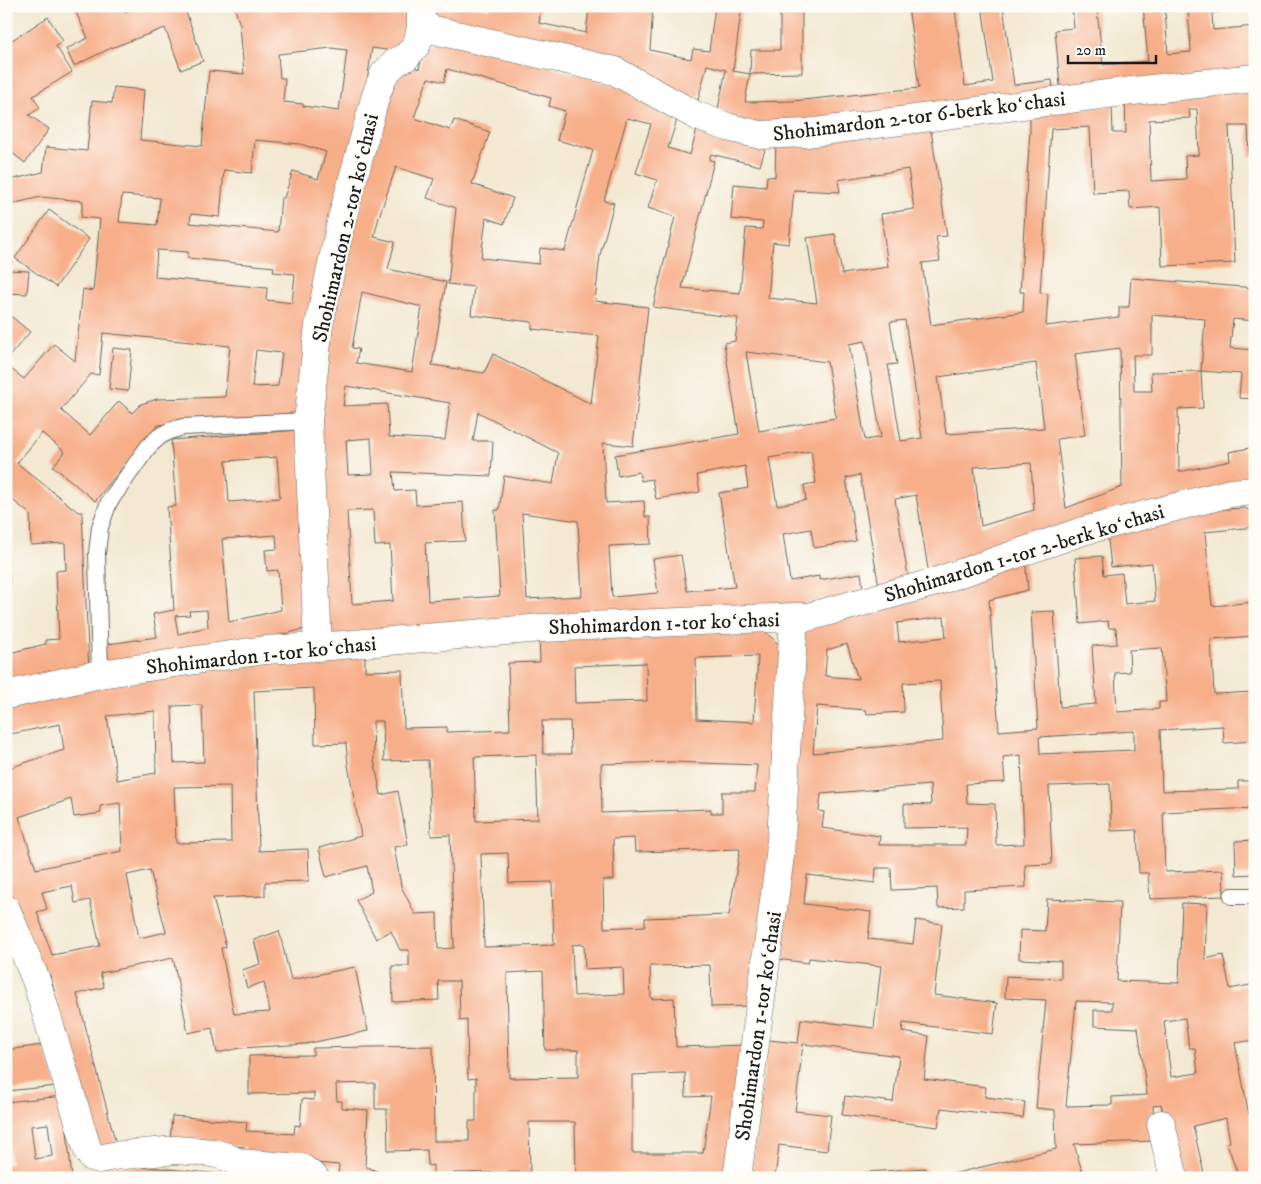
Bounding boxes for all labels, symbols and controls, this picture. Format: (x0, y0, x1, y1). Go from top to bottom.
scale bar (1068, 32, 1156, 64)
text: 20 m (1076, 41, 1106, 60)
street label: Shohimardon 2-tor 6-berk koʻchasi (771, 86, 1067, 148)
street label: Shohimardon 2-tor koʻchasi (307, 111, 385, 345)
street label: Shohimardon 1-tor 2-berk koʻchasi (881, 499, 1167, 609)
street label: Shohimardon 1-tor koʻchasi (548, 607, 780, 641)
street label: Shohimardon 1-tor koʻchasi (145, 631, 378, 681)
street label: Shohimardon 1-tor koʻchasi (730, 910, 788, 1143)

